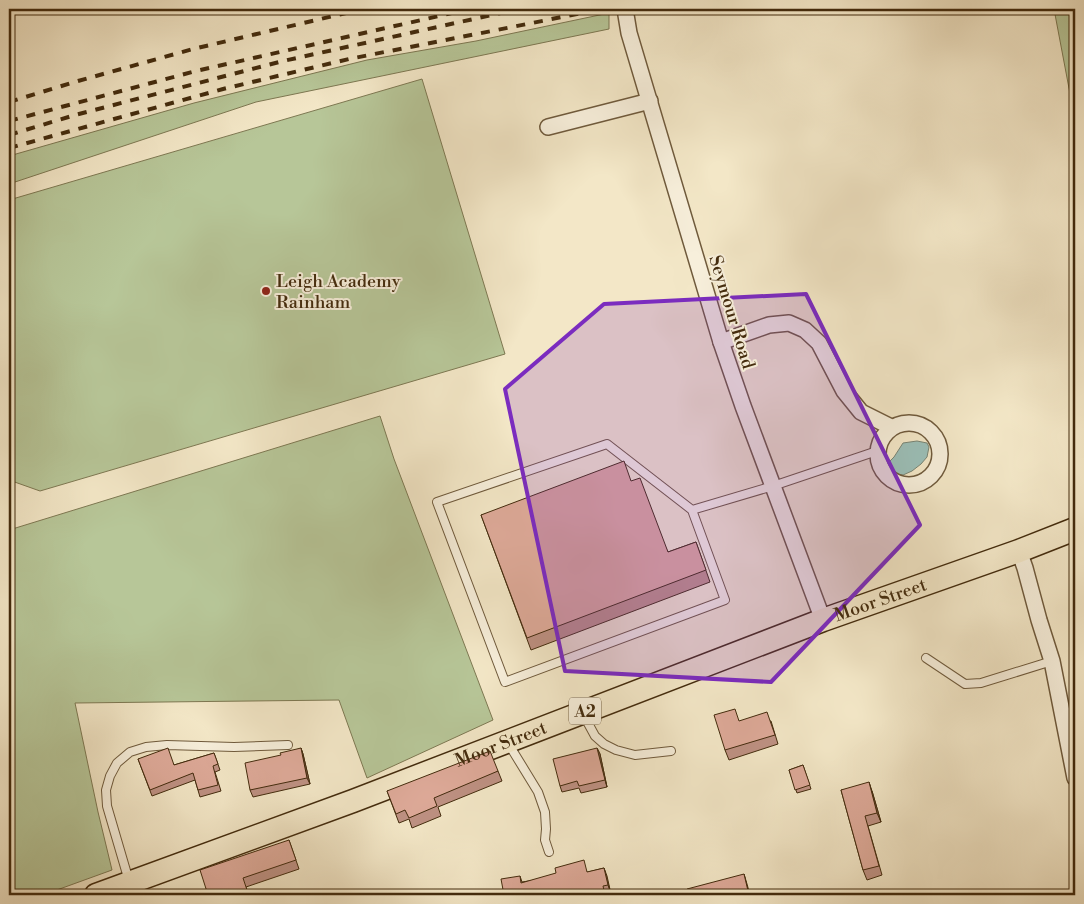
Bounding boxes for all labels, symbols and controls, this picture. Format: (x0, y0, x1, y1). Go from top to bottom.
street label: Seymour Road (703, 253, 760, 372)
place label: Leigh Academy Rainham (276, 270, 401, 314)
marker: Leigh Academy Rainham (260, 285, 272, 297)
street label: Moor Street (831, 573, 930, 627)
road number: A2 (569, 698, 601, 724)
street label: Moor Street (452, 716, 551, 773)

